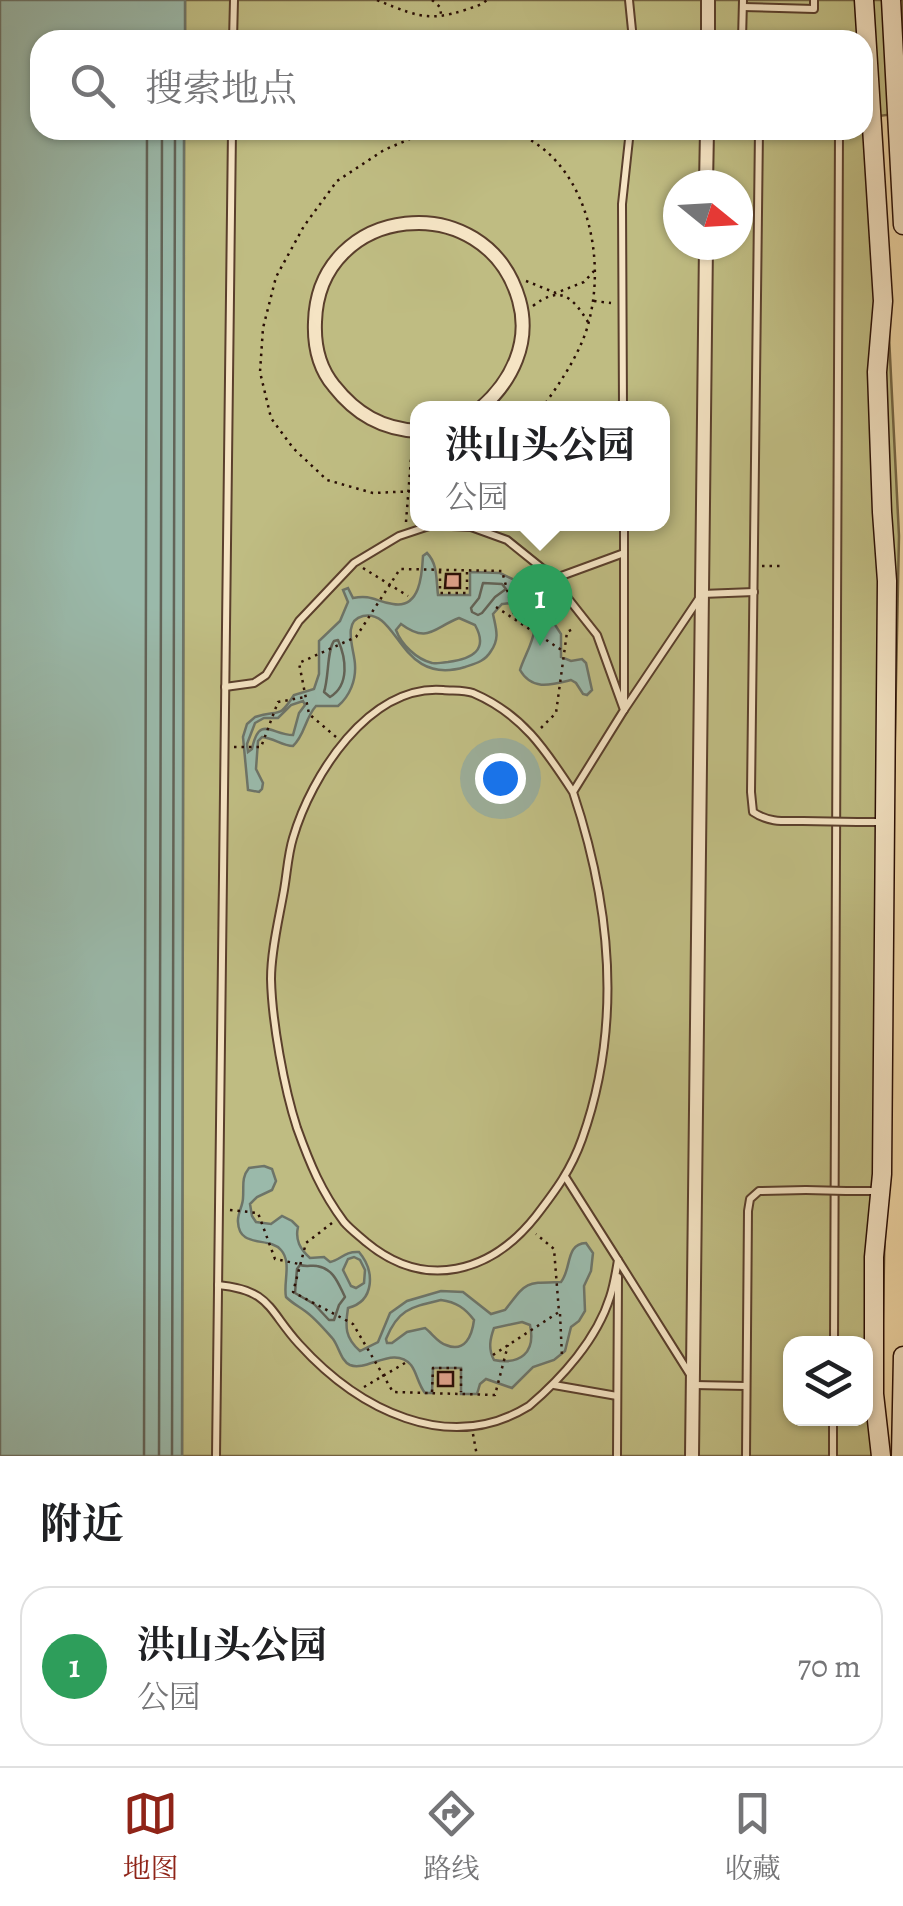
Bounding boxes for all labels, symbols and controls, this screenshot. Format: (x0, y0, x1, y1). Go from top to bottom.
search box (30, 30, 873, 140)
icon: search (65, 58, 120, 113)
text: 搜索地点 (145, 62, 297, 114)
north arrow (663, 170, 753, 260)
popup (410, 401, 670, 531)
text: 洪山头公园 (445, 419, 635, 471)
text: 公园 (445, 475, 509, 519)
pin: 1 (508, 564, 572, 646)
your location (475, 753, 526, 804)
map controls (783, 1336, 873, 1426)
button: layers (783, 1336, 873, 1426)
text: 附近 (40, 1495, 124, 1552)
text: 洪山头公园 (137, 1619, 327, 1671)
text: 1 (69, 1644, 80, 1688)
text: 70 m (798, 1644, 861, 1688)
text: 公园 (137, 1675, 201, 1719)
tab: 地图 (122, 1786, 179, 1888)
tab: 路线 (423, 1786, 480, 1888)
tab: 收藏 (724, 1786, 781, 1888)

